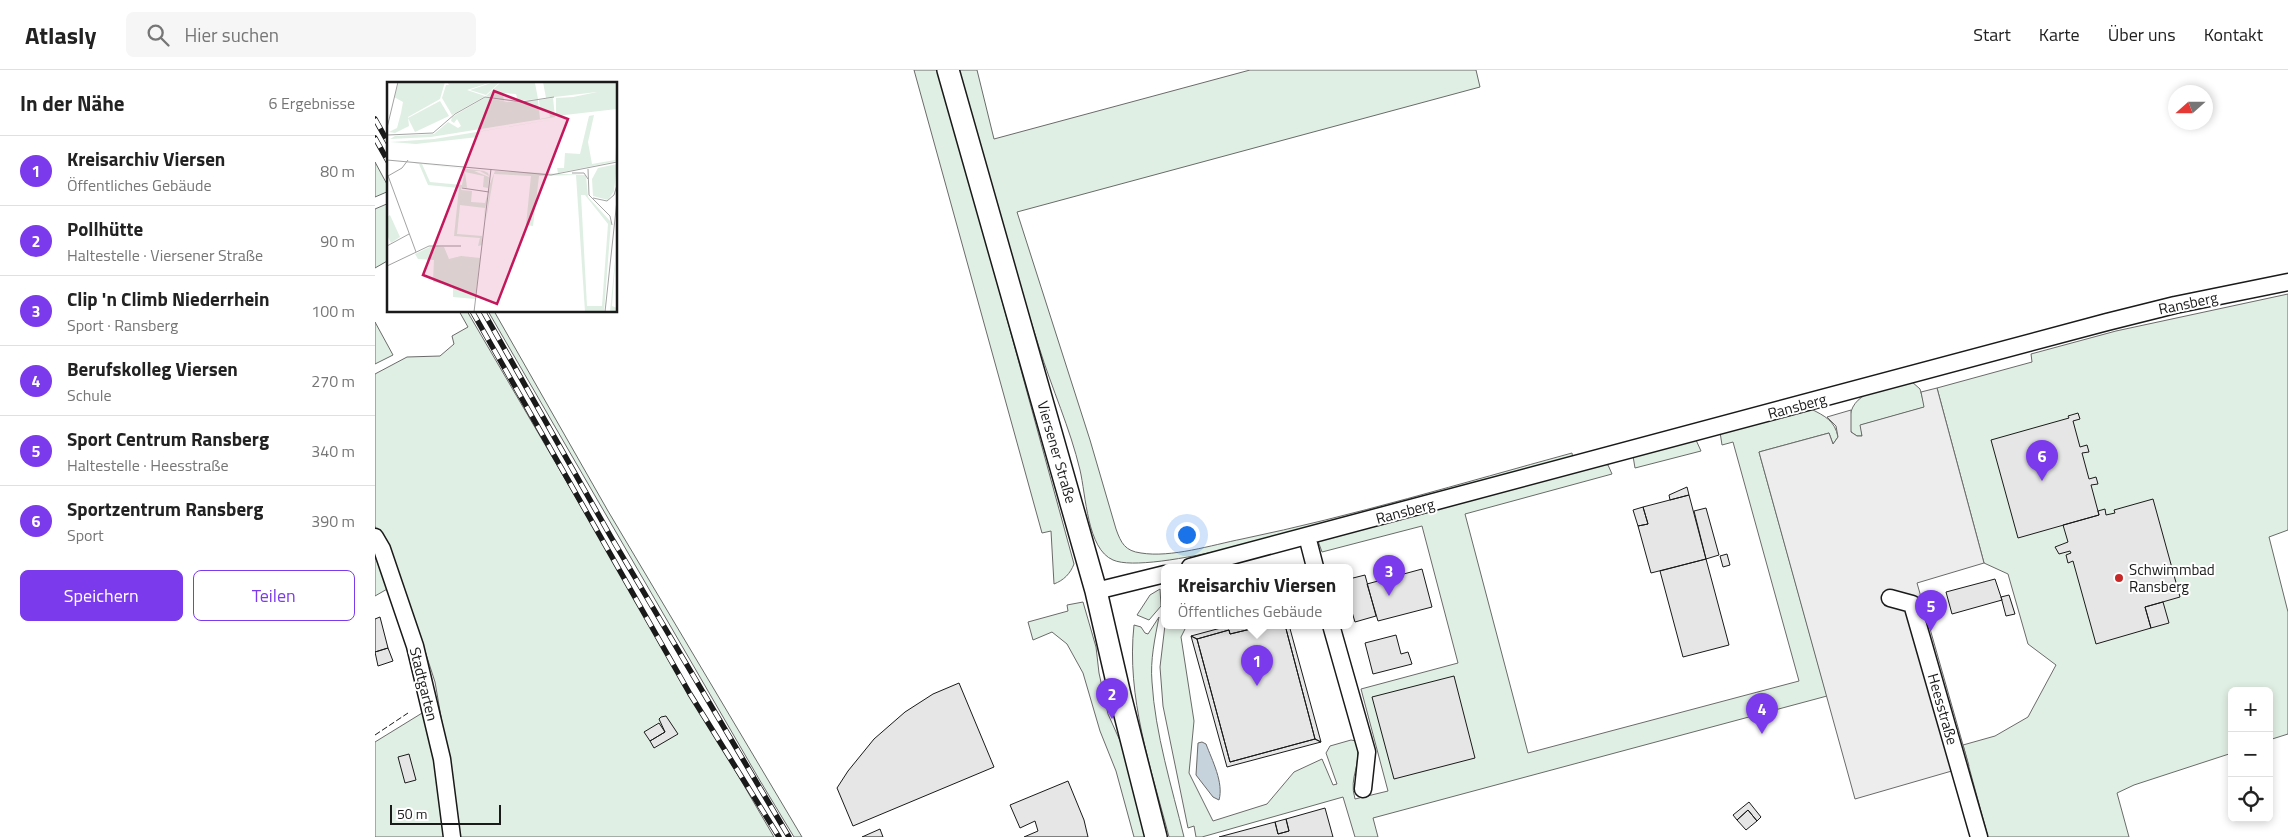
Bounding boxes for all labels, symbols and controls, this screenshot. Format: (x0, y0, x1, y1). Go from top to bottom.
search box (126, 12, 476, 57)
text: Atlasly (25, 17, 96, 53)
text: Hier suchen (184, 20, 279, 49)
icon: search (144, 21, 172, 49)
text: Start (1973, 21, 2011, 48)
text: Karte (2039, 21, 2080, 48)
text: Über uns (2108, 21, 2176, 48)
text: Kontakt (2204, 21, 2263, 48)
inset map (387, 82, 617, 312)
north arrow (2168, 85, 2213, 130)
text: In der Nähe (20, 87, 125, 119)
text: 6 Ergebnisse (268, 91, 355, 115)
text: Kreisarchiv Viersen (67, 144, 225, 173)
text: 1 (32, 159, 40, 183)
text: 80 m (320, 159, 355, 183)
text: Öffentliches Gebäude (67, 173, 211, 197)
text: Pollhütte (67, 214, 143, 243)
text: 2 (32, 229, 40, 253)
text: 90 m (320, 229, 355, 253)
text: Haltestelle · Viersener Straße (67, 243, 263, 267)
text: Clip 'n Climb Niederrhein (67, 284, 270, 313)
street label: Ransberg (2156, 285, 2220, 320)
text: 3 (32, 299, 40, 323)
text: 100 m (311, 299, 355, 323)
text: Sport · Ransberg (67, 313, 178, 337)
text: Berufskolleg Viersen (67, 354, 238, 383)
text: 4 (32, 369, 40, 393)
text: 270 m (311, 369, 355, 393)
text: Schule (67, 383, 112, 407)
street label: Ransberg (1765, 387, 1829, 425)
street label: Viersener Straße (1031, 398, 1083, 506)
text: Sport Centrum Ransberg (67, 424, 269, 453)
text: 5 (32, 439, 40, 463)
text: 340 m (311, 439, 355, 463)
pin: 6 (2026, 440, 2058, 481)
text: Haltestelle · Heesstraße (67, 453, 229, 477)
street label: Ransberg (1373, 492, 1437, 530)
text: Sportzentrum Ransberg (67, 494, 263, 523)
text: 6 (32, 509, 40, 533)
text: 390 m (311, 509, 355, 533)
your location (1174, 522, 1200, 548)
text: Sport (67, 523, 104, 547)
pin: 3 (1373, 555, 1405, 596)
place label: Schwimmbad Ransberg (2129, 558, 2215, 598)
popup (1161, 564, 1353, 629)
button: Speichern (20, 570, 183, 621)
button: Teilen (193, 570, 355, 621)
text: Kreisarchiv Viersen (1178, 570, 1336, 599)
marker: Schwimmbad Ransberg (2113, 572, 2125, 584)
pin: 5 (1915, 590, 1947, 631)
text: Öffentliches Gebäude (1178, 599, 1322, 623)
street label: Stadtgarten (404, 645, 444, 723)
pin: 1 (1241, 645, 1273, 686)
street label: Heesstraße (1922, 671, 1964, 747)
pin: 2 (1096, 678, 1128, 719)
map controls (2228, 687, 2273, 822)
button: + (2228, 687, 2273, 732)
pin: 4 (1746, 693, 1778, 734)
button: − (2228, 732, 2273, 777)
button: locate (2228, 777, 2273, 822)
scale bar (390, 802, 501, 825)
text: 50 m (397, 803, 427, 824)

